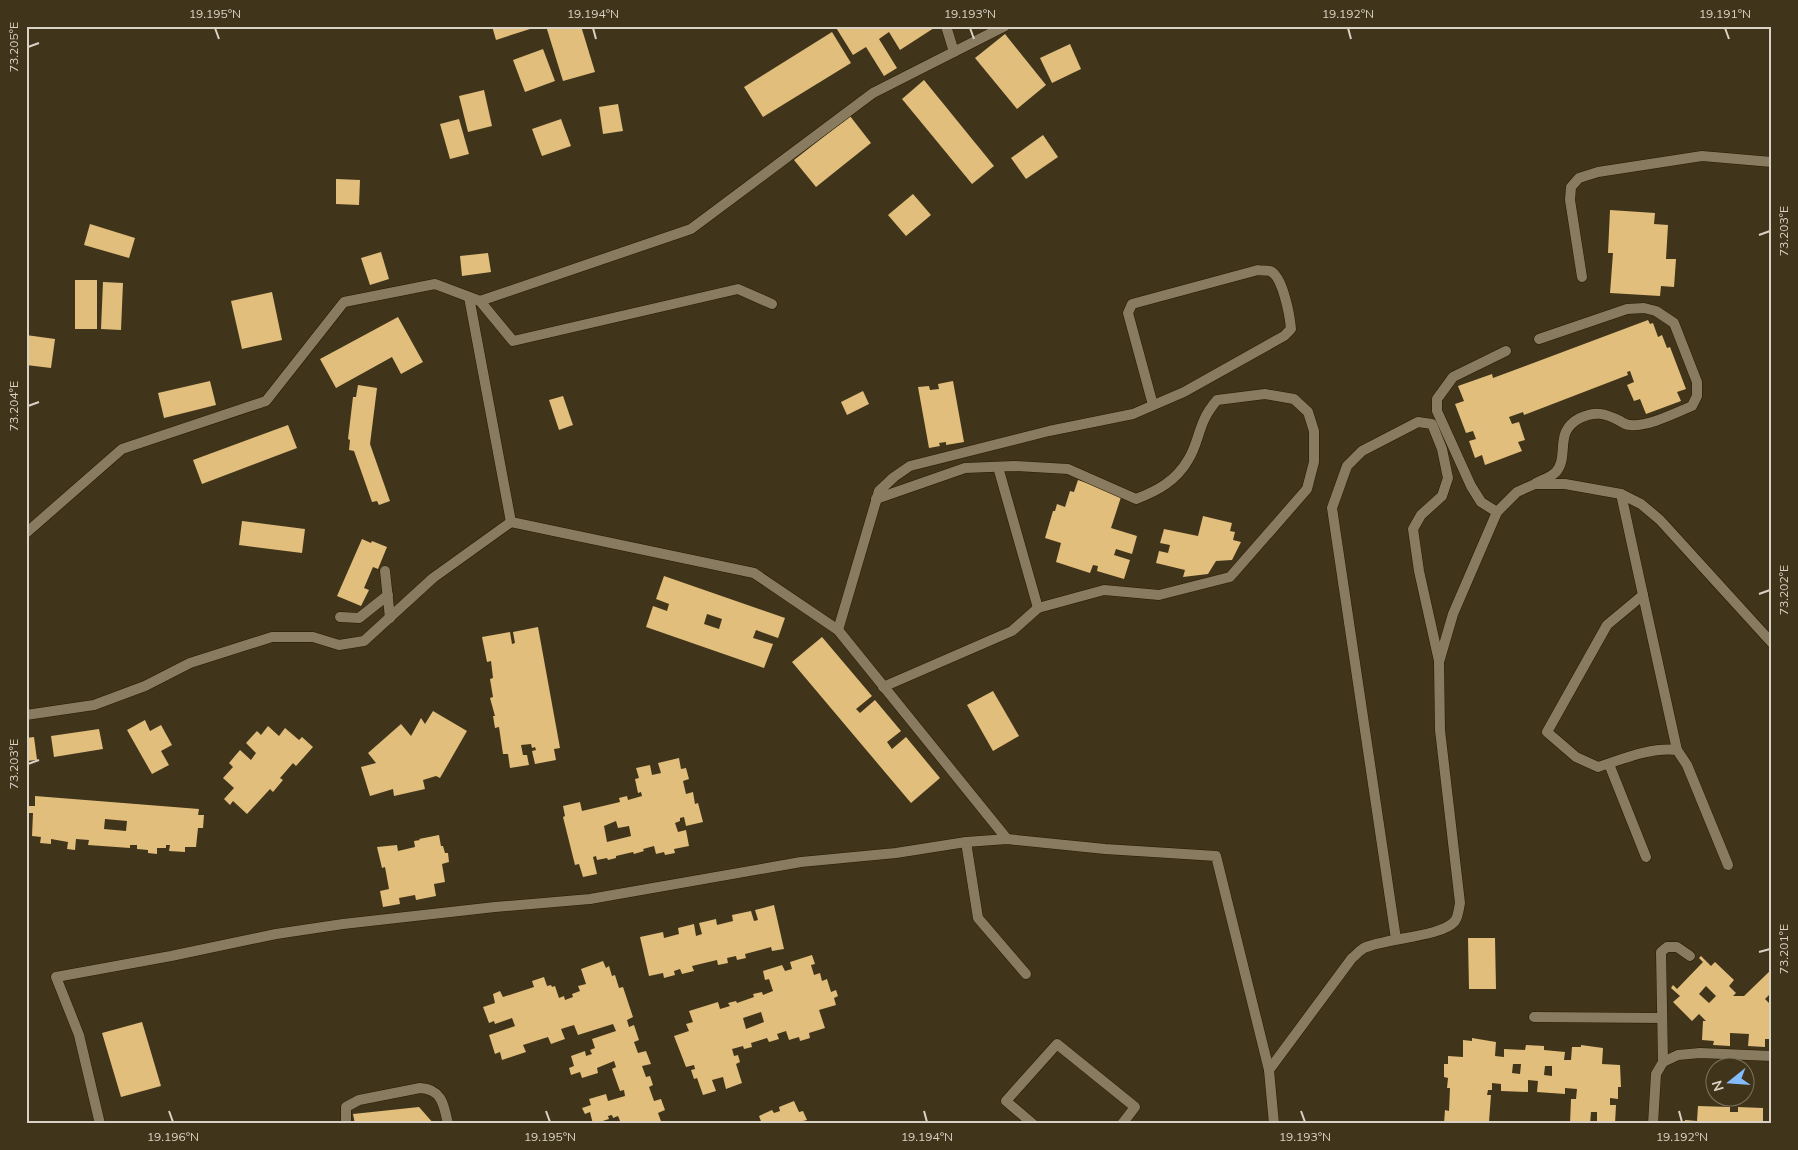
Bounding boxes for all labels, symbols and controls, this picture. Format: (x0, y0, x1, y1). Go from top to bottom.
text: 19.195°N (189, 6, 241, 21)
text: 19.194°N (567, 6, 619, 21)
text: 19.193°N (944, 6, 996, 21)
text: 19.192°N (1322, 6, 1374, 21)
text: 19.191°N (1699, 6, 1751, 21)
text: 73.205°E (6, 22, 21, 72)
text: 73.203°E (1776, 206, 1791, 256)
text: 73.204°E (6, 381, 21, 431)
text: 73.202°E (1776, 565, 1791, 615)
text: 73.203°E (6, 739, 21, 789)
text: 73.201°E (1776, 924, 1791, 974)
north arrow (1706, 1058, 1756, 1108)
text: N (1707, 1078, 1728, 1093)
text: 19.196°N (147, 1129, 199, 1144)
text: 19.195°N (524, 1129, 576, 1144)
text: 19.194°N (901, 1129, 953, 1144)
text: 19.193°N (1279, 1129, 1331, 1144)
text: 19.192°N (1656, 1129, 1708, 1144)

